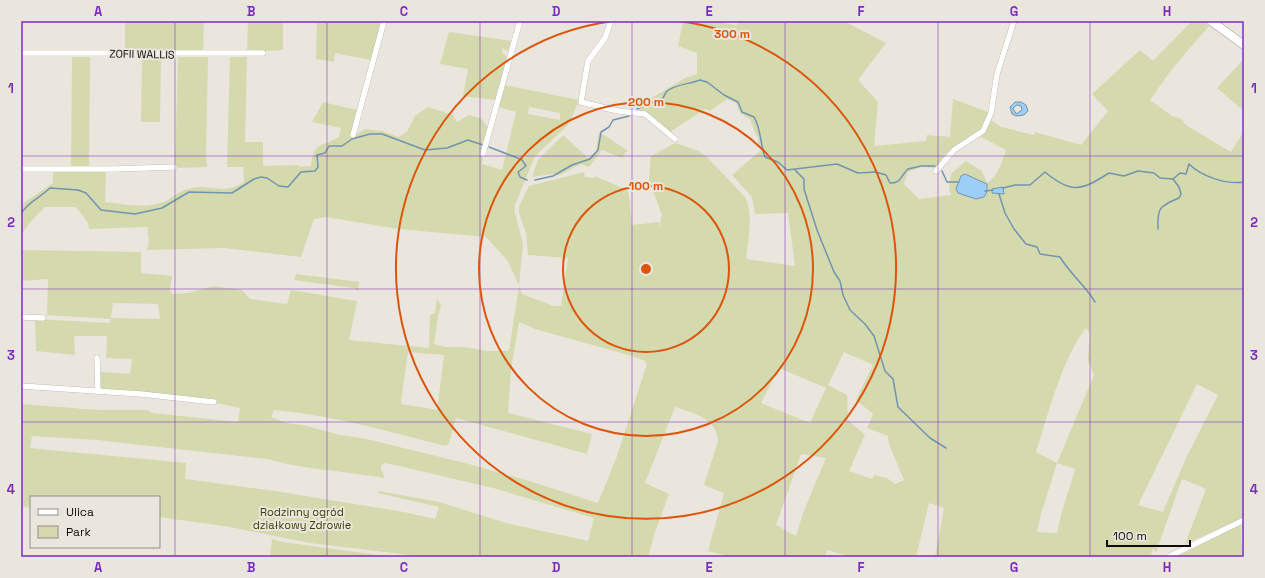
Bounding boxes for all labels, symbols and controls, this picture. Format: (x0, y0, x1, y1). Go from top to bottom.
text: A (94, 3, 103, 20)
text: B (247, 3, 256, 20)
text: C (400, 3, 408, 20)
text: D (552, 3, 561, 20)
text: E (705, 3, 713, 20)
text: F (858, 3, 865, 20)
text: G (1010, 3, 1018, 20)
text: H (1163, 3, 1171, 20)
text: 300 m (714, 26, 750, 42)
street label: ZOFII WALLIS (109, 46, 175, 62)
text: 1 (8, 80, 14, 97)
text: 1 (1251, 80, 1257, 97)
text: 200 m (628, 94, 664, 110)
text: 100 m (629, 178, 663, 194)
text: 2 (7, 214, 15, 231)
text: 2 (1250, 214, 1258, 231)
centre of rings (639, 262, 653, 276)
text: 3 (7, 347, 15, 364)
text: 3 (1250, 347, 1258, 364)
text: 4 (7, 481, 15, 498)
text: 4 (1250, 481, 1258, 498)
legend (30, 496, 160, 548)
text: Ulica (66, 504, 94, 520)
park label: Rodzinny ogród działkowy Zdrowie (253, 505, 351, 532)
scale bar (1107, 522, 1190, 548)
text: Park (66, 524, 91, 540)
text: 100 m (1113, 528, 1147, 544)
text: A (94, 559, 103, 576)
text: B (247, 559, 256, 576)
text: C (400, 559, 408, 576)
text: D (552, 559, 561, 576)
text: E (705, 559, 713, 576)
text: F (858, 559, 865, 576)
text: G (1010, 559, 1018, 576)
text: H (1163, 559, 1171, 576)

